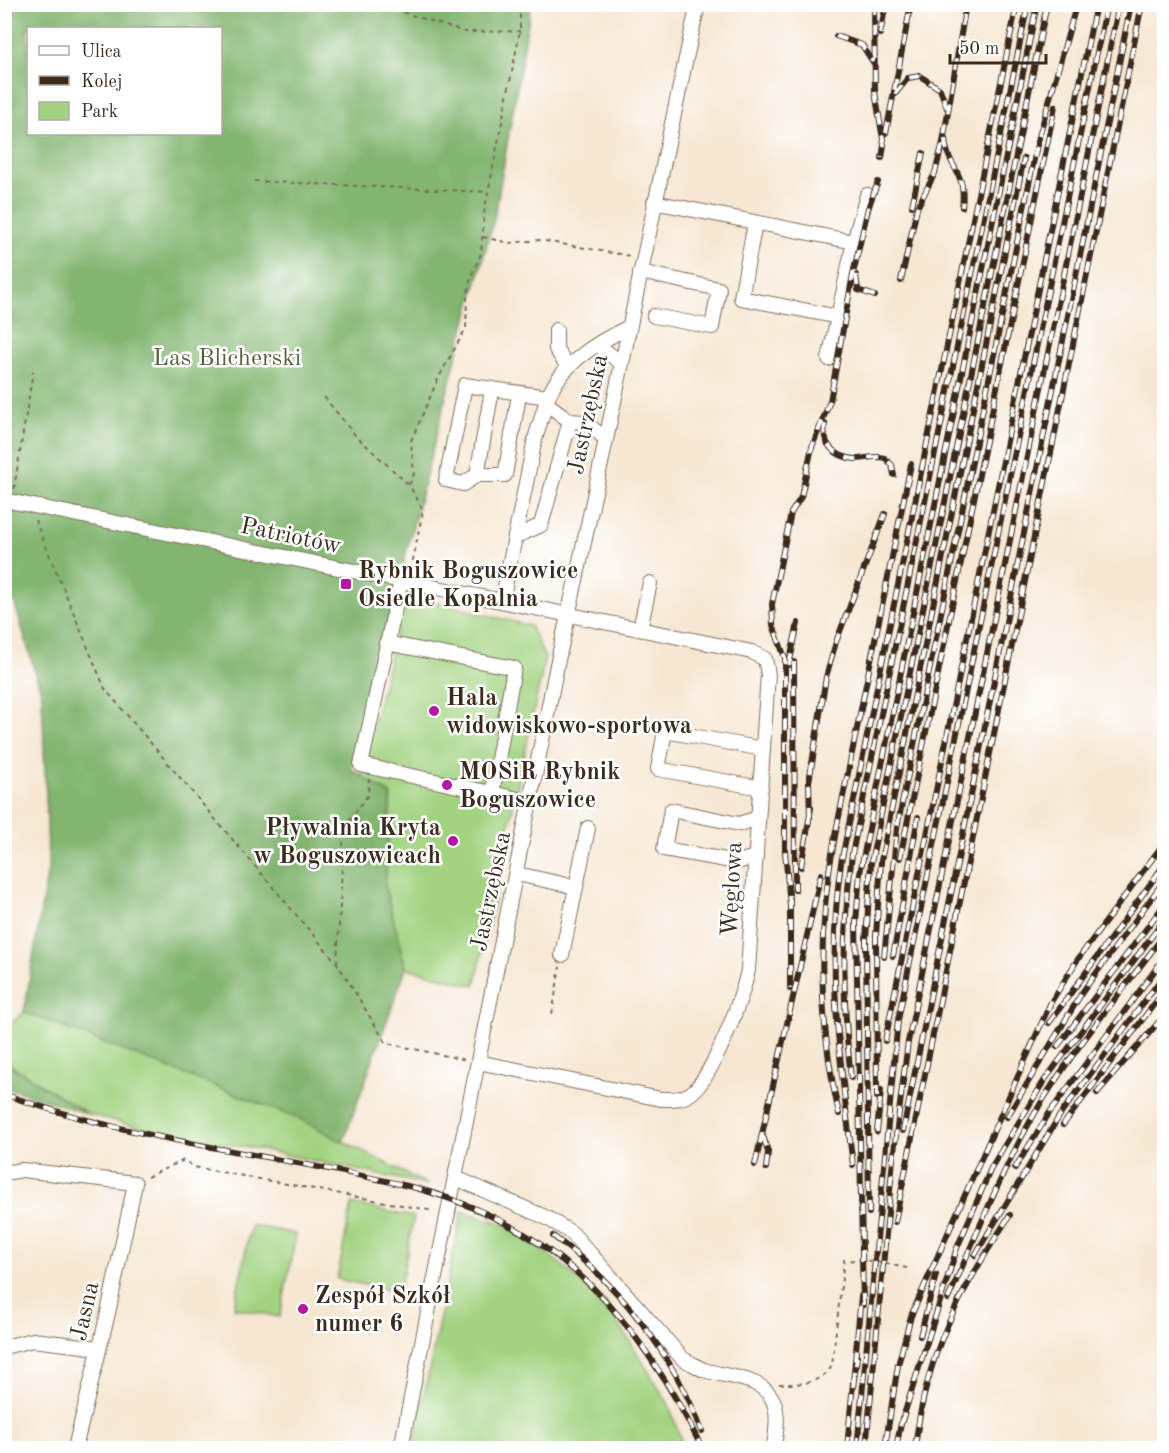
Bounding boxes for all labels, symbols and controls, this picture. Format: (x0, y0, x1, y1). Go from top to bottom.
legend (27, 27, 222, 135)
scale bar (950, 27, 1046, 65)
text: 50 m (959, 40, 999, 58)
text: Ulica (81, 43, 122, 61)
text: Kolej (81, 73, 122, 91)
text: Park (81, 103, 118, 121)
park label: Las Blicherski (153, 347, 301, 371)
street label: Jastrzębska (565, 352, 613, 477)
street label: Patriotów (238, 515, 343, 559)
place label: Rybnik Boguszowice Osiedle Kopalnia (358, 560, 578, 612)
marker: Rybnik Boguszowice Osiedle Kopalnia (339, 577, 353, 591)
place label: Hala widowiskowo-sportowa (446, 687, 692, 739)
marker: Hala widowiskowo-sportowa (427, 704, 441, 718)
place label: MOSiR Rybnik Boguszowice (459, 761, 620, 813)
marker: MOSiR Rybnik Boguszowice (440, 778, 454, 792)
place label: Pływalnia Kryta w Boguszowicach (253, 817, 441, 869)
street label: Jastrzębska (468, 829, 516, 954)
marker: Pływalnia Kryta w Boguszowicach (446, 834, 460, 848)
street label: Węglowa (719, 841, 747, 937)
street label: Jasna (68, 1279, 104, 1343)
place label: Zespół Szkół numer 6 (315, 1285, 451, 1337)
marker: Zespół Szkół numer 6 (296, 1302, 310, 1316)

